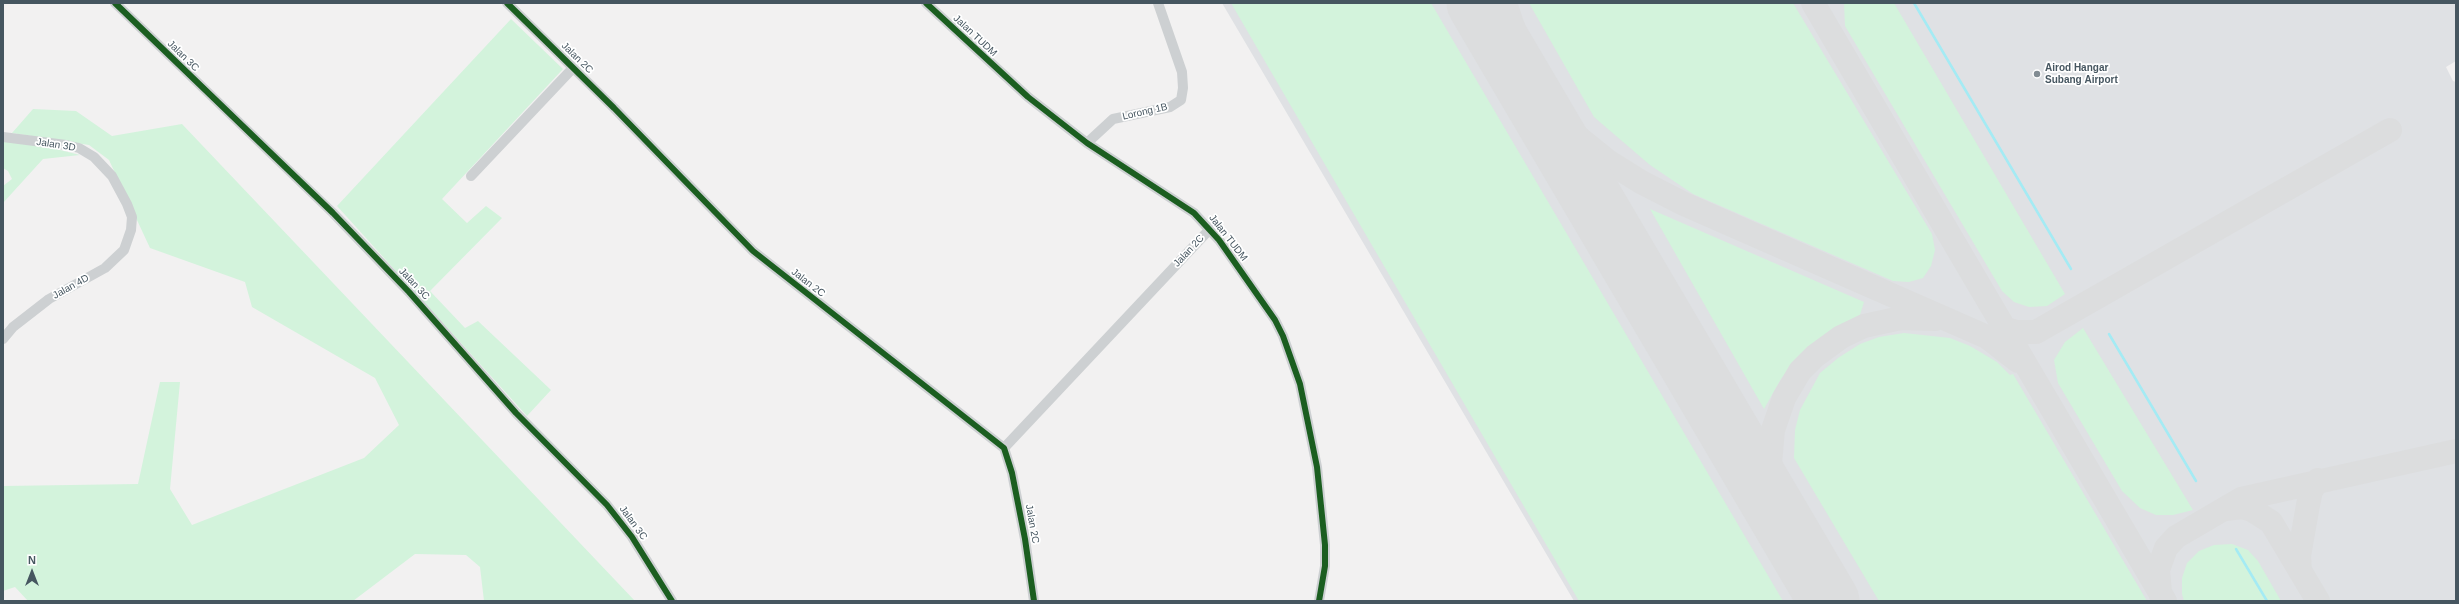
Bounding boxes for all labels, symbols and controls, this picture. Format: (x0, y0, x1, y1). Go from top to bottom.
street label: Jalan TUDM (951, 13, 999, 59)
street label: Jalan 3C (165, 38, 201, 74)
street label: Jalan 2C (559, 40, 595, 76)
place label: Airod Hangar Subang Airport (2045, 62, 2118, 86)
marker: Airod Hangar Subang Airport (2032, 69, 2042, 79)
street label: Lorong 1B (1121, 101, 1169, 123)
street label: Jalan 3D (36, 136, 76, 154)
street label: Jalan TUDM (1206, 212, 1250, 264)
street label: Jalan 2C (1171, 232, 1207, 270)
street label: Jalan 3C (396, 265, 432, 303)
street label: Jalan 2C (789, 266, 827, 300)
street label: Jalan 4D (51, 272, 91, 302)
street label: Jalan 3C (617, 504, 649, 542)
street label: Jalan 2C (1023, 504, 1041, 544)
north arrow (12, 552, 52, 592)
text: N (28, 554, 36, 566)

